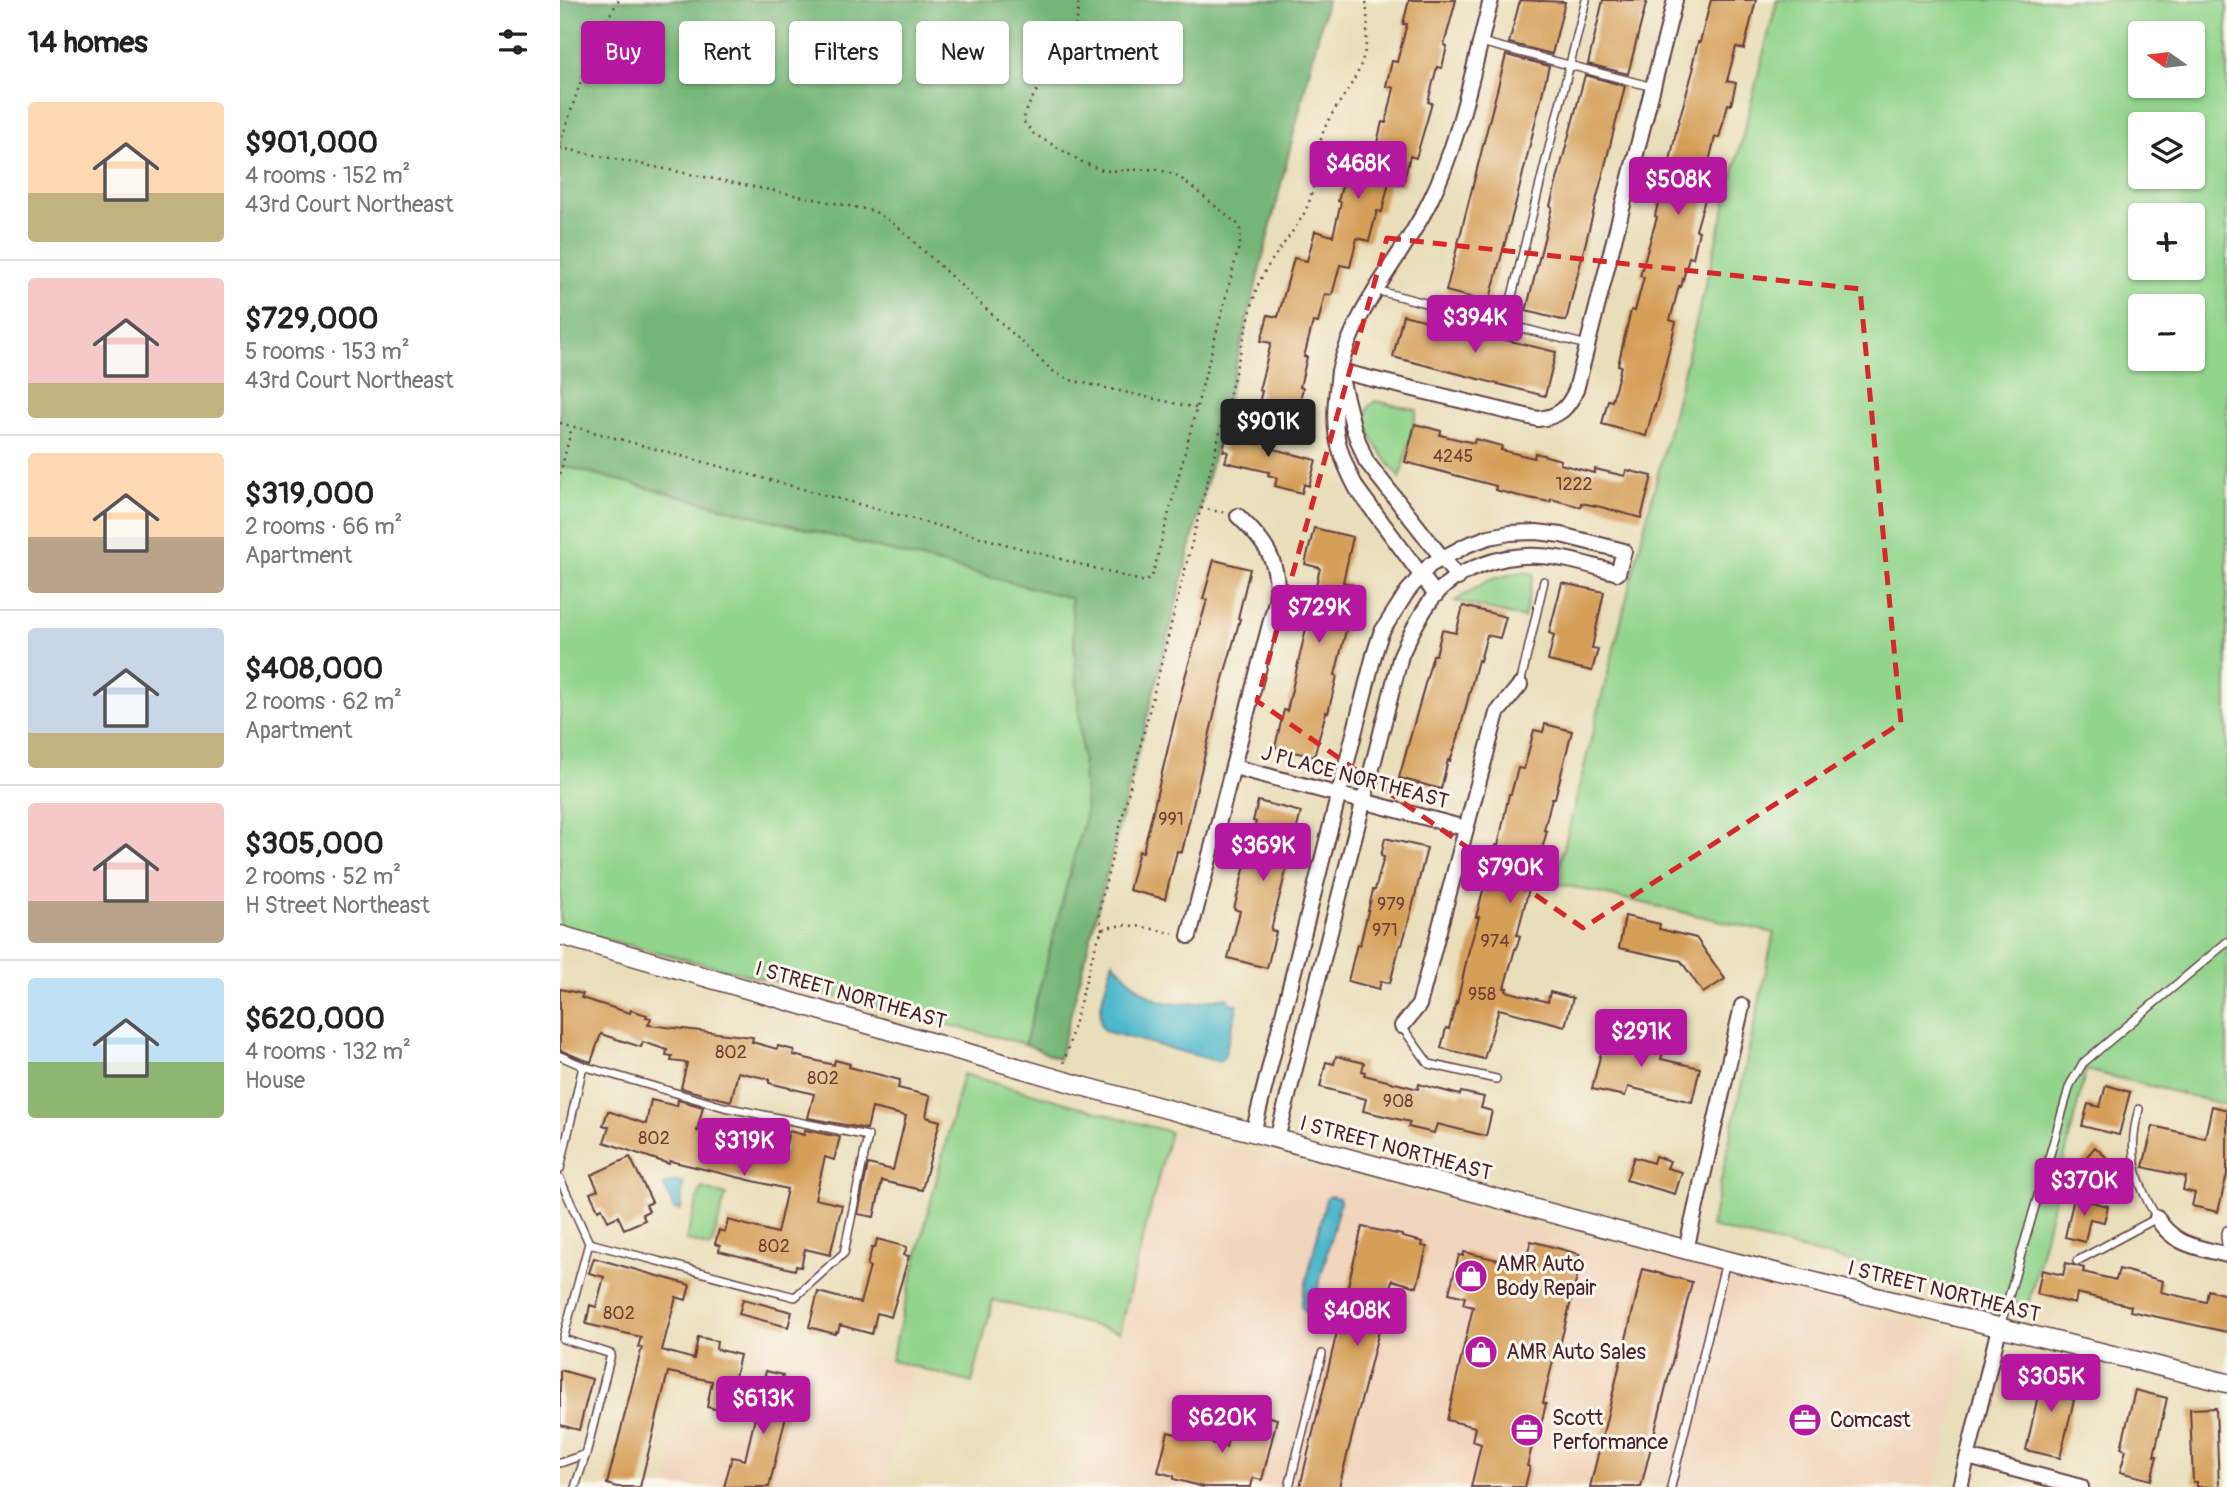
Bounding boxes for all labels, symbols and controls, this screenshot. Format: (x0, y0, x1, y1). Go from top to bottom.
chip: Buy (581, 21, 665, 84)
chip: Rent (679, 21, 775, 84)
chip: Filters (789, 21, 902, 84)
chip: New (916, 21, 1009, 84)
chip: Apartment (1023, 21, 1183, 84)
north arrow (2128, 21, 2205, 98)
map controls (2128, 21, 2205, 371)
icon: filters (494, 23, 532, 61)
text: 14 homes (28, 24, 148, 61)
button: layers (2128, 112, 2205, 189)
text: $901,000 (245, 124, 378, 161)
icon: home (84, 130, 168, 214)
pin: $468K (1309, 142, 1407, 201)
text: $468K (1326, 149, 1390, 178)
pin: $508K (1629, 158, 1727, 217)
text: 4 rooms · 152 m² (245, 161, 411, 190)
text: $508K (1645, 165, 1711, 194)
text: 43rd Court Northeast (245, 190, 454, 219)
button: + (2128, 203, 2205, 280)
button: − (2128, 294, 2205, 371)
pin: $394K (1426, 296, 1524, 355)
text: $729,000 (245, 300, 378, 337)
text: $394K (1443, 303, 1507, 332)
icon: home (84, 306, 168, 390)
text: 5 rooms · 153 m² (245, 337, 410, 366)
text: 43rd Court Northeast (245, 366, 454, 395)
pin: $901K (1219, 400, 1317, 459)
text: $901K (1237, 407, 1299, 436)
house number: 4245 (1433, 445, 1473, 468)
house number: 1222 (1555, 473, 1593, 496)
text: $319,000 (245, 475, 374, 512)
icon: home (84, 481, 168, 565)
text: 2 rooms · 66 m² (245, 512, 402, 541)
text: Apartment (245, 541, 352, 570)
pin: $729K (1270, 586, 1368, 645)
text: $729K (1287, 593, 1351, 622)
text: $408,000 (245, 650, 383, 687)
icon: home (84, 656, 168, 740)
text: 2 rooms · 62 m² (245, 687, 402, 716)
text: Apartment (245, 716, 352, 745)
street label: J PLACE NORTHEAST (1258, 739, 1452, 816)
house number: 991 (1158, 808, 1184, 831)
pin: $369K (1214, 824, 1312, 883)
text: $305,000 (245, 825, 384, 862)
icon: home (84, 831, 168, 915)
text: $369K (1231, 831, 1295, 860)
pin: $790K (1461, 846, 1559, 905)
text: $790K (1477, 853, 1543, 882)
text: 2 rooms · 52 m² (245, 862, 401, 891)
text: H Street Northeast (245, 891, 430, 920)
house number: 979 (1377, 893, 1405, 916)
house number: 971 (1372, 919, 1398, 942)
house number: 974 (1480, 930, 1510, 953)
street label: I STREET NORTHEAST (752, 955, 950, 1036)
house number: 958 (1468, 983, 1496, 1006)
text: $620,000 (245, 1000, 385, 1037)
icon: home (84, 1006, 168, 1090)
pin: $291K (1592, 1010, 1690, 1069)
text: $291K (1611, 1017, 1671, 1046)
text: 4 rooms · 132 m² (245, 1037, 411, 1066)
house number: 802 (715, 1041, 747, 1064)
text: House (245, 1066, 305, 1095)
house number: 802 (807, 1067, 839, 1090)
house number: 908 (1383, 1090, 1413, 1113)
street label: I STREET NORTHEAST (1297, 1110, 1495, 1187)
pin: $319K (695, 1118, 793, 1178)
text: $319K (714, 1126, 774, 1155)
house number: 802 (638, 1127, 670, 1150)
pin: $370K (2035, 1158, 2133, 1218)
text: $370K (2050, 1166, 2118, 1195)
house number: 802 (758, 1235, 790, 1258)
place label: AMR Auto Body Repair (1496, 1251, 1597, 1302)
street label: I STREET NORTHEAST (1845, 1254, 2043, 1329)
shop icon: AMR Auto Body Repair (1452, 1257, 1490, 1295)
pin: $408K (1308, 1288, 1406, 1348)
text: $408K (1324, 1296, 1390, 1325)
house number: 802 (603, 1302, 635, 1325)
shop icon: AMR Auto Sales (1462, 1333, 1500, 1371)
place label: AMR Auto Sales (1506, 1339, 1646, 1366)
pin: $305K (2002, 1354, 2100, 1414)
text: $305K (2017, 1362, 2085, 1391)
pin: $613K (714, 1376, 812, 1436)
text: $613K (732, 1384, 794, 1413)
pin: $620K (1173, 1396, 1271, 1455)
office icon: Comcast (1786, 1401, 1824, 1439)
text: $620K (1188, 1403, 1256, 1432)
place label: Scott Performance (1552, 1405, 1669, 1456)
place label: Comcast (1830, 1407, 1911, 1434)
office icon: Scott Performance (1508, 1411, 1546, 1449)

